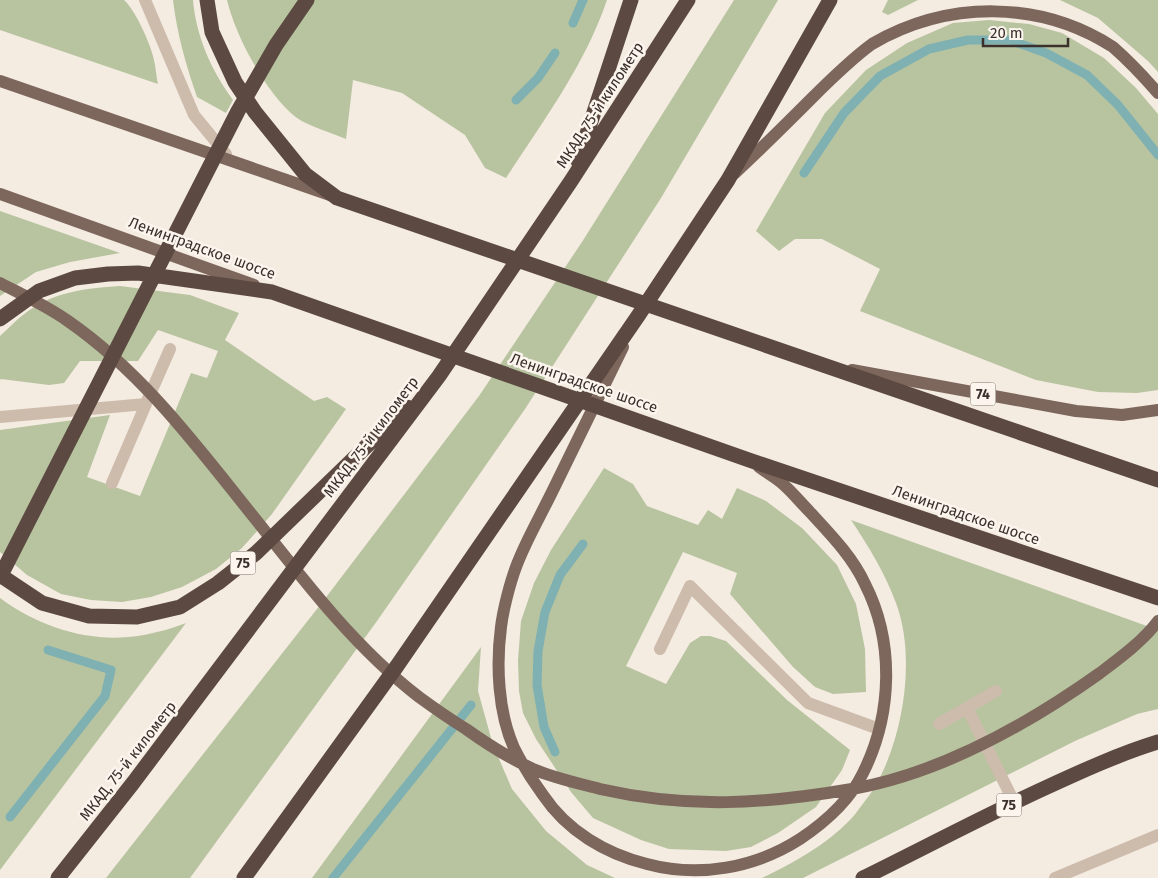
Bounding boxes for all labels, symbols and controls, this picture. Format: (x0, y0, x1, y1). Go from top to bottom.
scale bar (983, 15, 1068, 47)
text: 20 m (990, 24, 1023, 42)
street label: МКАД, 75-й километр (553, 39, 647, 171)
street label: Ленинградское шоссе (126, 213, 278, 283)
street label: Ленинградское шоссе (508, 349, 660, 417)
street label: МКАД, 75-й километр (320, 373, 422, 501)
road number: 74 (970, 382, 996, 406)
street label: Ленинградское шоссе (890, 481, 1042, 549)
road number: 75 (230, 552, 256, 574)
street label: МКАД, 75-й километр (76, 698, 180, 824)
road number: 75 (996, 794, 1022, 816)

